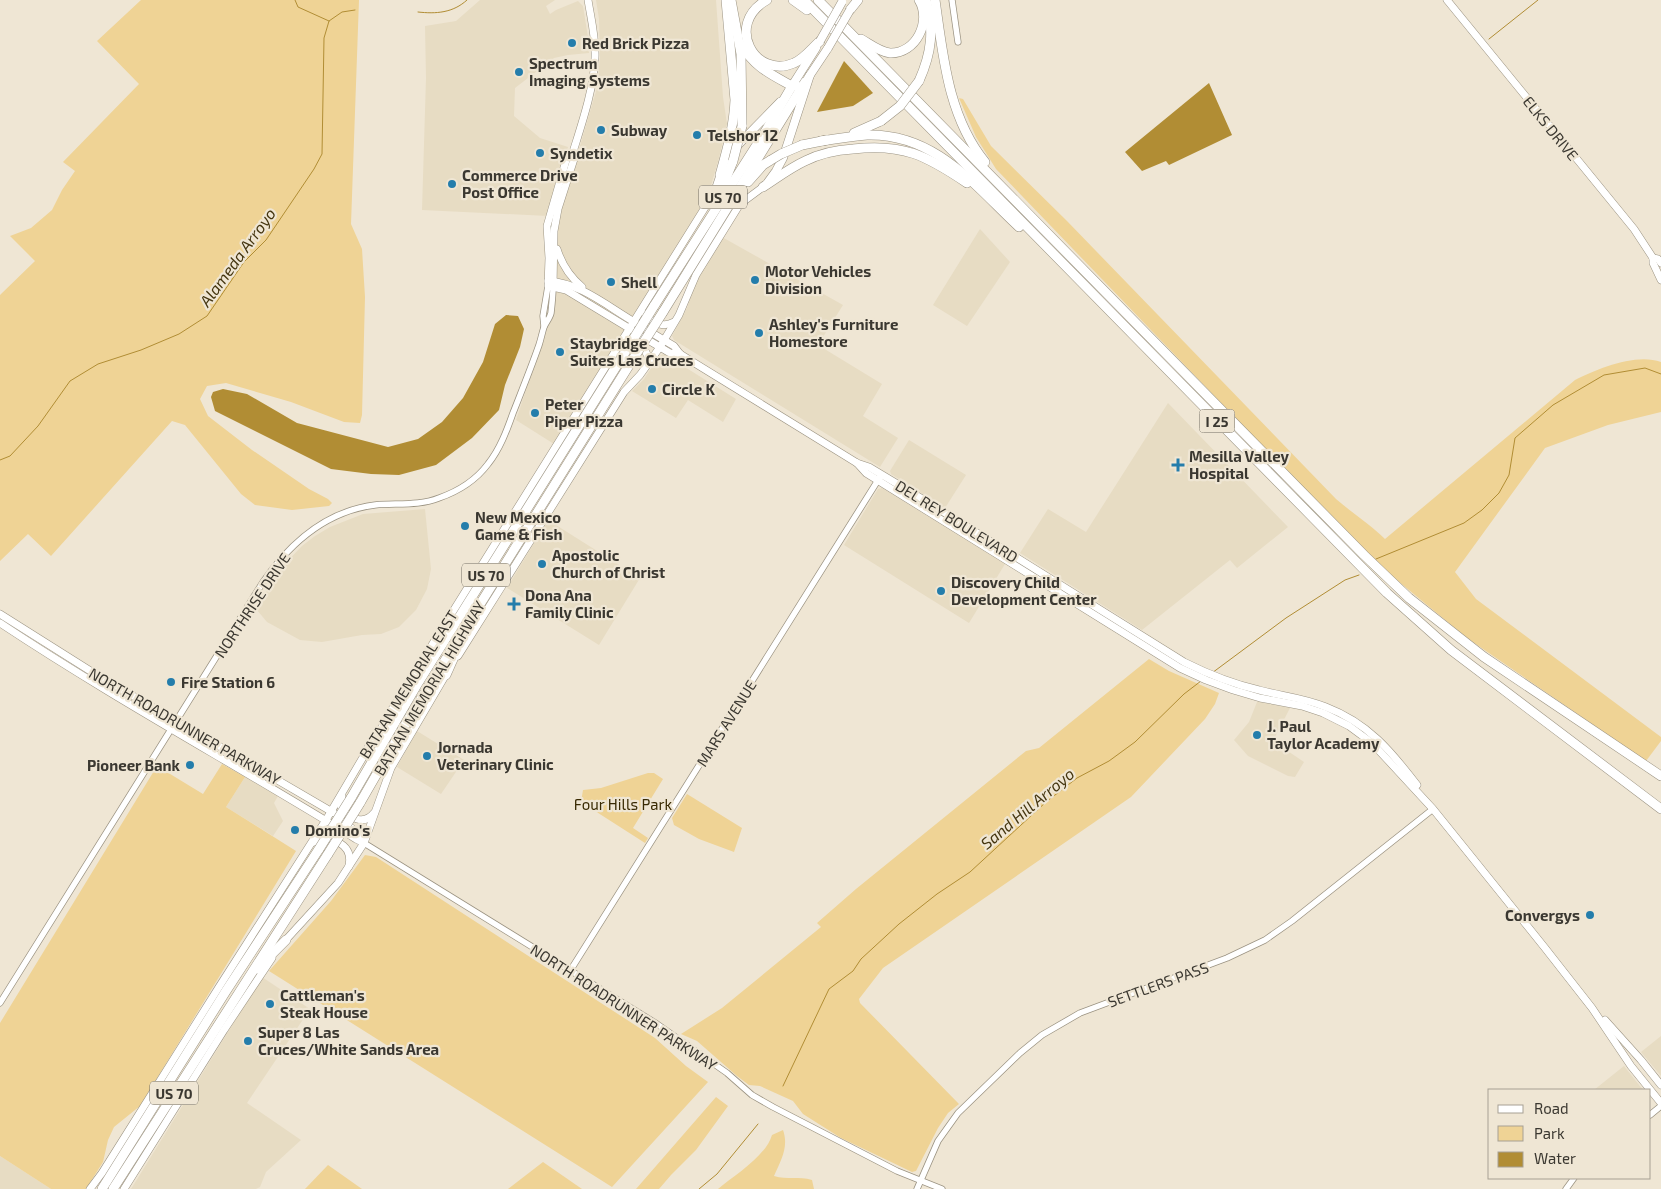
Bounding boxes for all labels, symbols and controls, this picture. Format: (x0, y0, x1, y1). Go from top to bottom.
place label: Red Brick Pizza (582, 34, 689, 52)
marker: Red Brick Pizza (566, 37, 578, 49)
place label: Spectrum Imaging Systems (529, 54, 650, 90)
marker: Spectrum Imaging Systems (513, 66, 525, 78)
street label: ELKS DRIVE (1520, 92, 1582, 164)
place label: Subway (611, 121, 668, 140)
marker: Subway (595, 124, 607, 136)
place label: Telshor 12 (707, 126, 779, 144)
marker: Telshor 12 (691, 129, 703, 141)
place label: Syndetix (550, 144, 613, 163)
marker: Syndetix (534, 147, 546, 159)
place label: Commerce Drive Post Office (462, 166, 578, 201)
marker: Commerce Drive Post Office (446, 178, 458, 190)
road number: US 70 (699, 186, 747, 208)
water label: Alameda Arroyo (194, 204, 280, 311)
place label: Motor Vehicles Division (765, 262, 871, 297)
place label: Shell (621, 273, 657, 291)
marker: Motor Vehicles Division (749, 274, 761, 286)
marker: Shell (605, 276, 617, 288)
place label: Ashley's Furniture Homestore (769, 315, 898, 350)
marker: Ashley's Furniture Homestore (753, 327, 765, 339)
place label: Staybridge Suites Las Cruces (570, 334, 694, 369)
marker: Staybridge Suites Las Cruces (554, 346, 566, 358)
place label: Circle K (662, 380, 715, 398)
marker: Circle K (646, 383, 658, 395)
place label: Peter Piper Pizza (545, 395, 623, 430)
marker: Peter Piper Pizza (529, 407, 541, 419)
road number: I 25 (1200, 410, 1234, 432)
place label: Mesilla Valley Hospital (1189, 447, 1290, 482)
marker: Mesilla Valley Hospital (1171, 458, 1185, 472)
street label: DEL REY BOULEVARD (893, 476, 1022, 566)
place label: New Mexico Game & Fish (475, 508, 562, 543)
marker: New Mexico Game & Fish (459, 520, 471, 532)
place label: Apostolic Church of Christ (552, 546, 665, 581)
street label: NORTHRISE DRIVE (210, 549, 294, 661)
marker: Apostolic Church of Christ (536, 558, 548, 570)
road number: US 70 (462, 564, 510, 586)
place label: Discovery Child Development Center (951, 573, 1097, 608)
marker: Discovery Child Development Center (935, 585, 947, 597)
place label: Dona Ana Family Clinic (525, 586, 614, 622)
street label: BATAAN MEMORIAL HIGHWAY (370, 597, 489, 779)
marker: Dona Ana Family Clinic (507, 597, 521, 611)
street label: BATAAN MEMORIAL EAST (355, 606, 461, 761)
street label: NORTH ROADRUNNER PARKWAY (86, 664, 284, 789)
place label: Fire Station 6 (181, 673, 275, 691)
marker: Fire Station 6 (165, 676, 177, 688)
street label: MARS AVENUE (692, 676, 760, 770)
place label: J. Paul Taylor Academy (1267, 717, 1380, 753)
marker: J. Paul Taylor Academy (1251, 729, 1263, 741)
place label: Jornada Veterinary Clinic (437, 738, 554, 774)
marker: Jornada Veterinary Clinic (421, 750, 433, 762)
place label: Pioneer Bank (87, 756, 181, 774)
marker: Pioneer Bank (184, 759, 196, 771)
water label: Sand Hill Arroyo (976, 763, 1078, 853)
park label: Four Hills Park (574, 795, 672, 813)
place label: Domino's (305, 821, 370, 839)
marker: Domino's (289, 824, 301, 836)
place label: Convergys (1505, 906, 1580, 925)
marker: Convergys (1584, 909, 1596, 921)
street label: NORTH ROADRUNNER PARKWAY (527, 940, 721, 1074)
street label: SETTLERS PASS (1105, 957, 1211, 1011)
place label: Cattleman's Steak House (280, 986, 368, 1021)
marker: Cattleman's Steak House (264, 998, 276, 1010)
place label: Super 8 Las Cruces/White Sands Area (258, 1023, 439, 1058)
marker: Super 8 Las Cruces/White Sands Area (242, 1035, 254, 1047)
road number: US 70 (150, 1082, 198, 1104)
legend (1488, 1089, 1651, 1179)
text: Road (1534, 1099, 1569, 1117)
text: Park (1534, 1124, 1565, 1142)
text: Water (1534, 1149, 1576, 1167)

